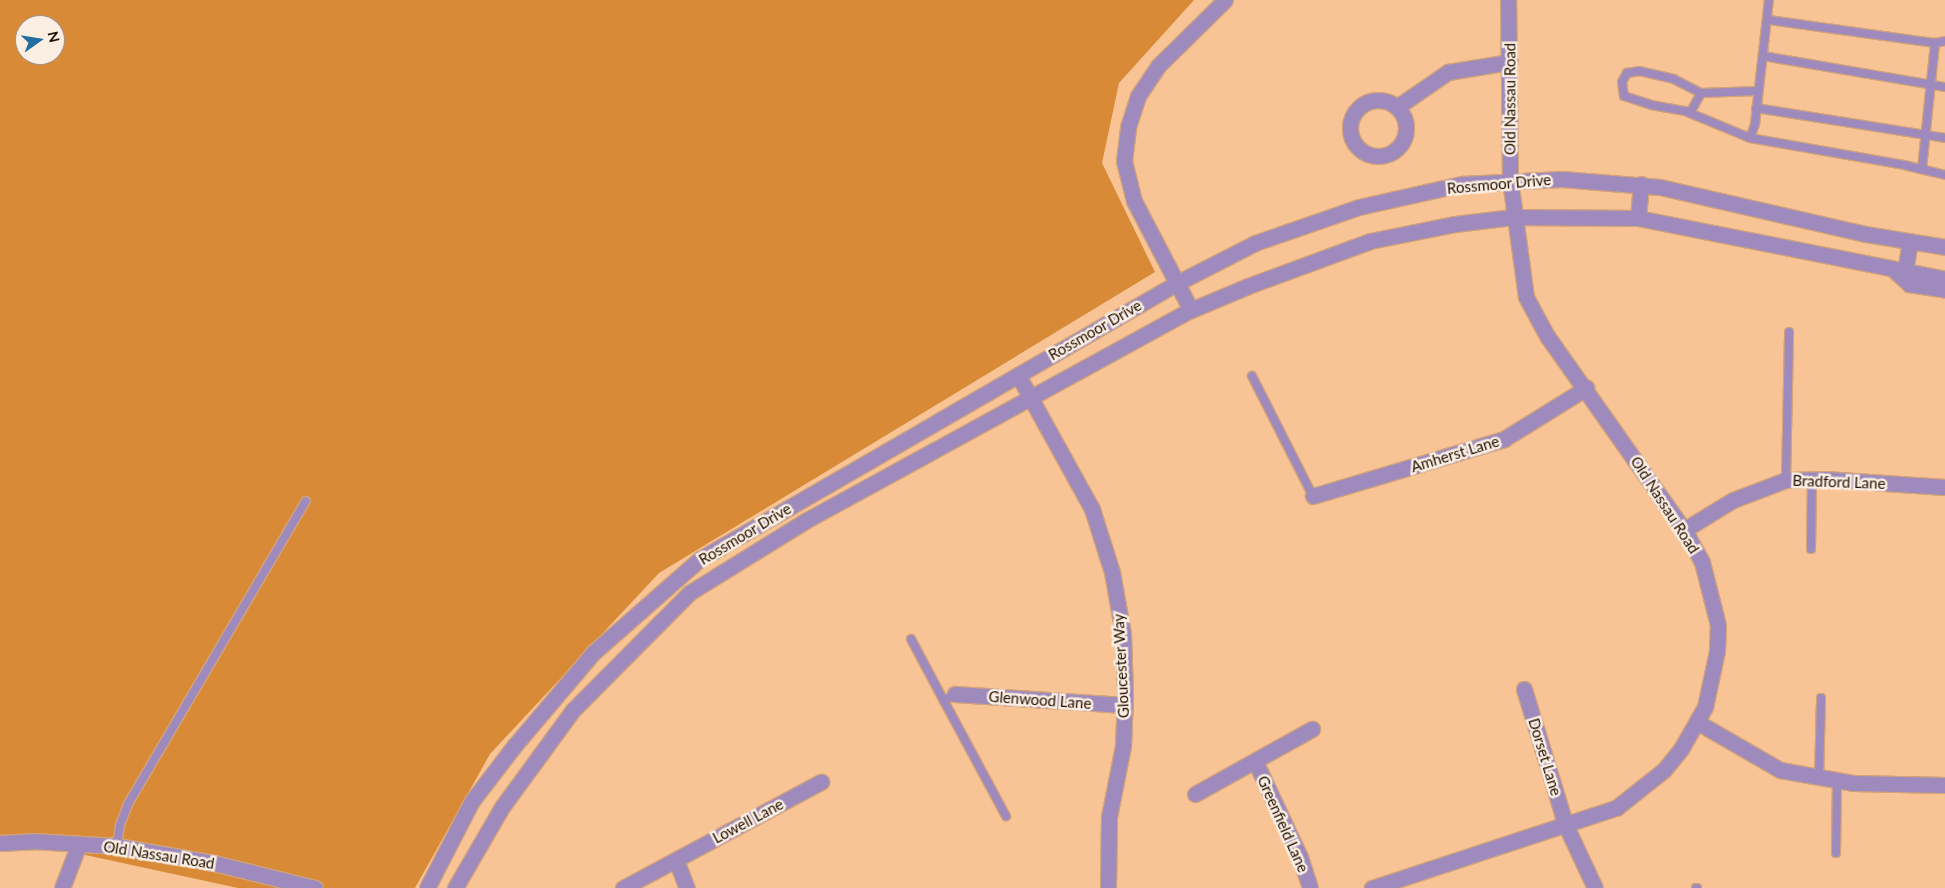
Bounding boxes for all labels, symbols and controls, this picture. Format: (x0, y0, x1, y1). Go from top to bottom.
north arrow (15, 15, 65, 65)
text: N (45, 30, 64, 44)
street label: Old Nassau Road (1501, 43, 1519, 155)
street label: Rossmoor Drive (1446, 170, 1552, 198)
street label: Rossmoor Drive (1045, 296, 1145, 364)
street label: Amherst Lane (1409, 432, 1501, 476)
street label: Old Nassau Road (1627, 453, 1703, 557)
street label: Bradford Lane (1792, 471, 1886, 493)
street label: Rossmoor Drive (695, 499, 795, 569)
street label: Gloucester Way (1109, 613, 1133, 719)
street label: Glenwood Lane (988, 687, 1092, 713)
street label: Dorset Lane (1525, 716, 1565, 798)
street label: Greenfield Lane (1254, 773, 1312, 875)
street label: Lowell Lane (710, 795, 786, 847)
street label: Old Nassau Road (102, 837, 216, 873)

